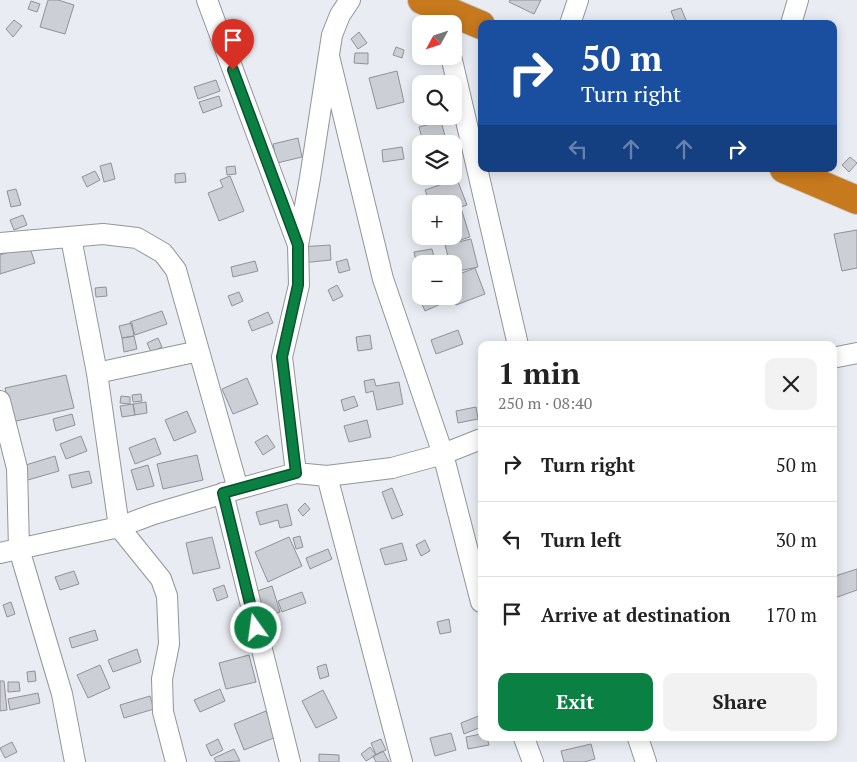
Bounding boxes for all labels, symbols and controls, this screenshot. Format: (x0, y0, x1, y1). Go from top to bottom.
north arrow (412, 15, 462, 65)
map controls (412, 15, 462, 305)
pin (212, 19, 254, 70)
icon: arrive (219, 26, 247, 54)
text: 50 m (581, 35, 662, 81)
icon: right (498, 40, 563, 105)
button: search (412, 75, 462, 125)
text: Turn right (581, 79, 681, 108)
button: layers (412, 135, 462, 185)
icon: left (564, 135, 592, 163)
icon: ahead (617, 135, 645, 163)
icon: ahead (670, 135, 698, 163)
icon: right (723, 135, 751, 163)
button: + (412, 195, 462, 245)
button: − (412, 255, 462, 305)
text: 1 min (498, 353, 580, 393)
button: close (765, 358, 817, 410)
text: 250 m · 08:40 (498, 392, 592, 414)
icon: right (498, 450, 526, 478)
text: Turn right (541, 452, 635, 477)
text: 50 m (776, 452, 817, 477)
icon: left (498, 525, 526, 553)
text: Turn left (541, 527, 622, 552)
text: 30 m (776, 527, 817, 552)
icon: arrive (498, 600, 526, 628)
position arrow (229, 601, 281, 653)
text: Arrive at destination (541, 602, 730, 627)
text: 170 m (766, 602, 817, 627)
button: Exit (498, 673, 653, 731)
button: Share (663, 673, 817, 731)

